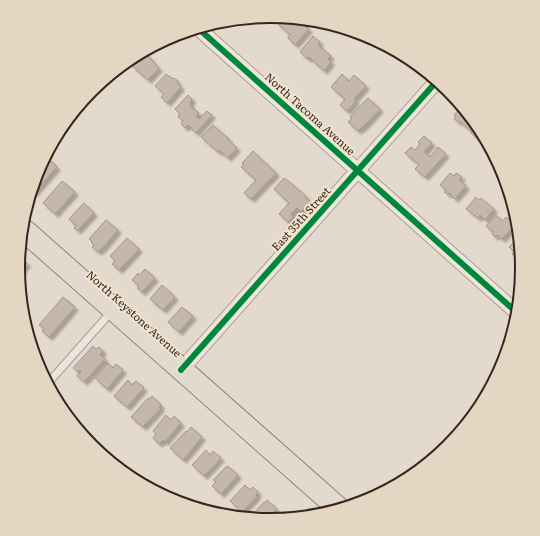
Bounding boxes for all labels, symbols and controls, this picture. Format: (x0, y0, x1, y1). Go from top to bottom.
street label: North Tacoma Avenue (262, 68, 360, 158)
street label: East 35th Street (267, 182, 334, 254)
street label: North Keystone Avenue (84, 266, 186, 361)

